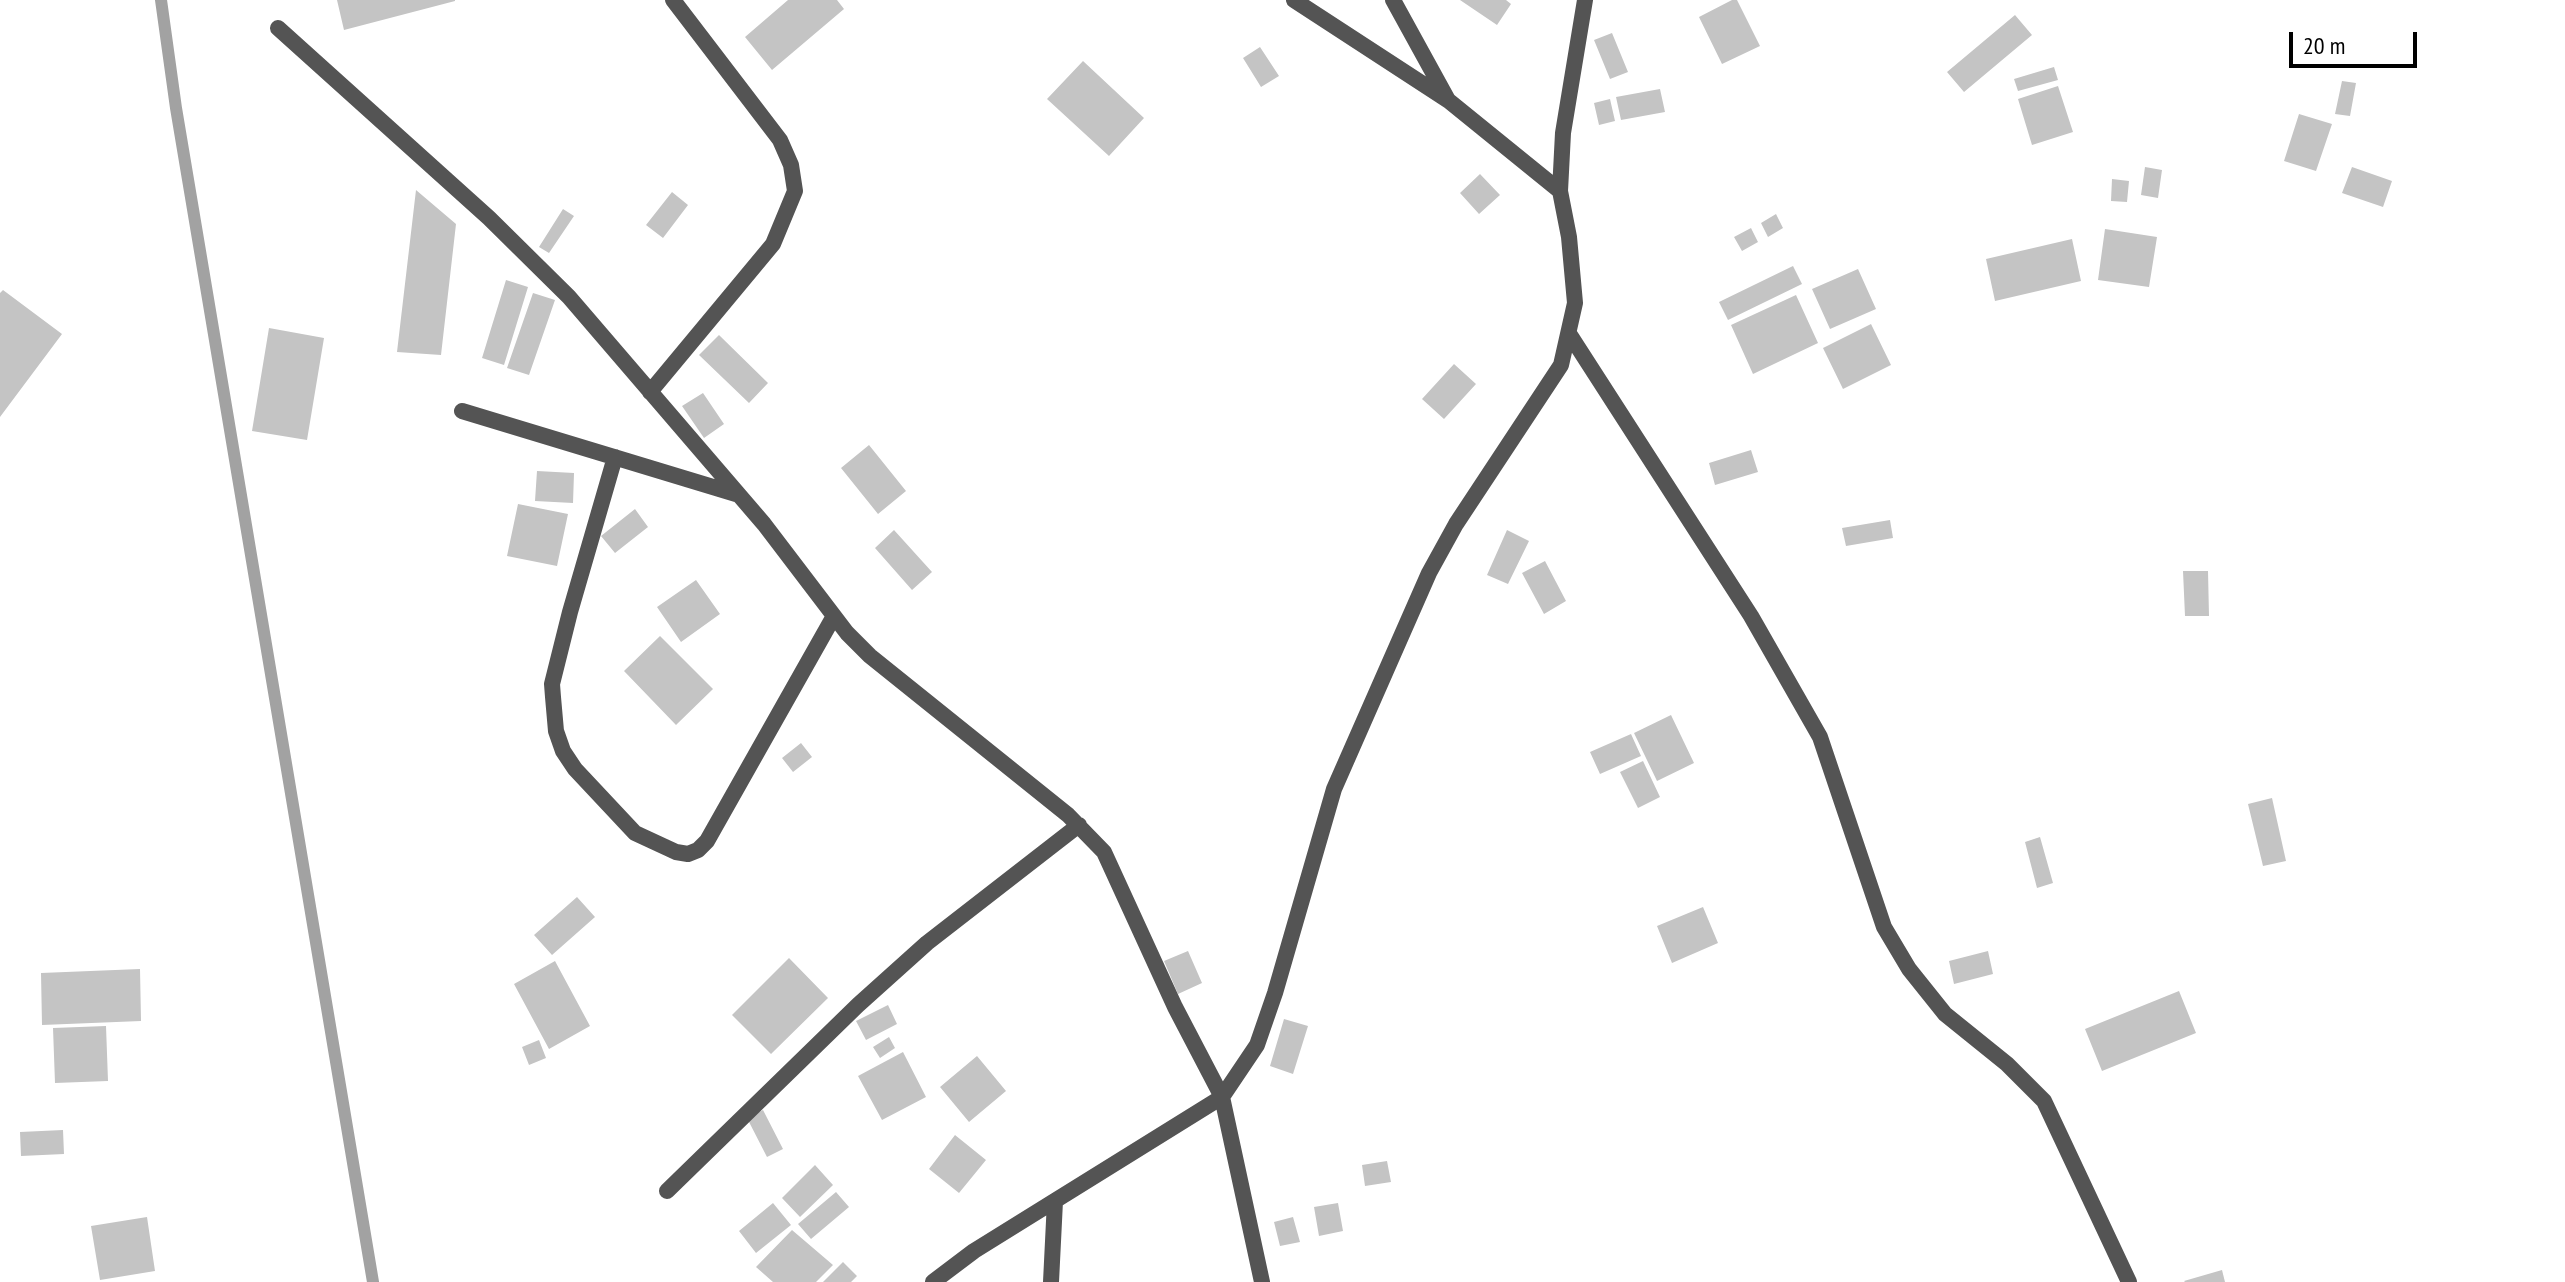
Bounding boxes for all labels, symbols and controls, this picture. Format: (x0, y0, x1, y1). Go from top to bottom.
scale bar (2293, 16, 2421, 66)
text: 20 m (2303, 30, 2345, 61)

